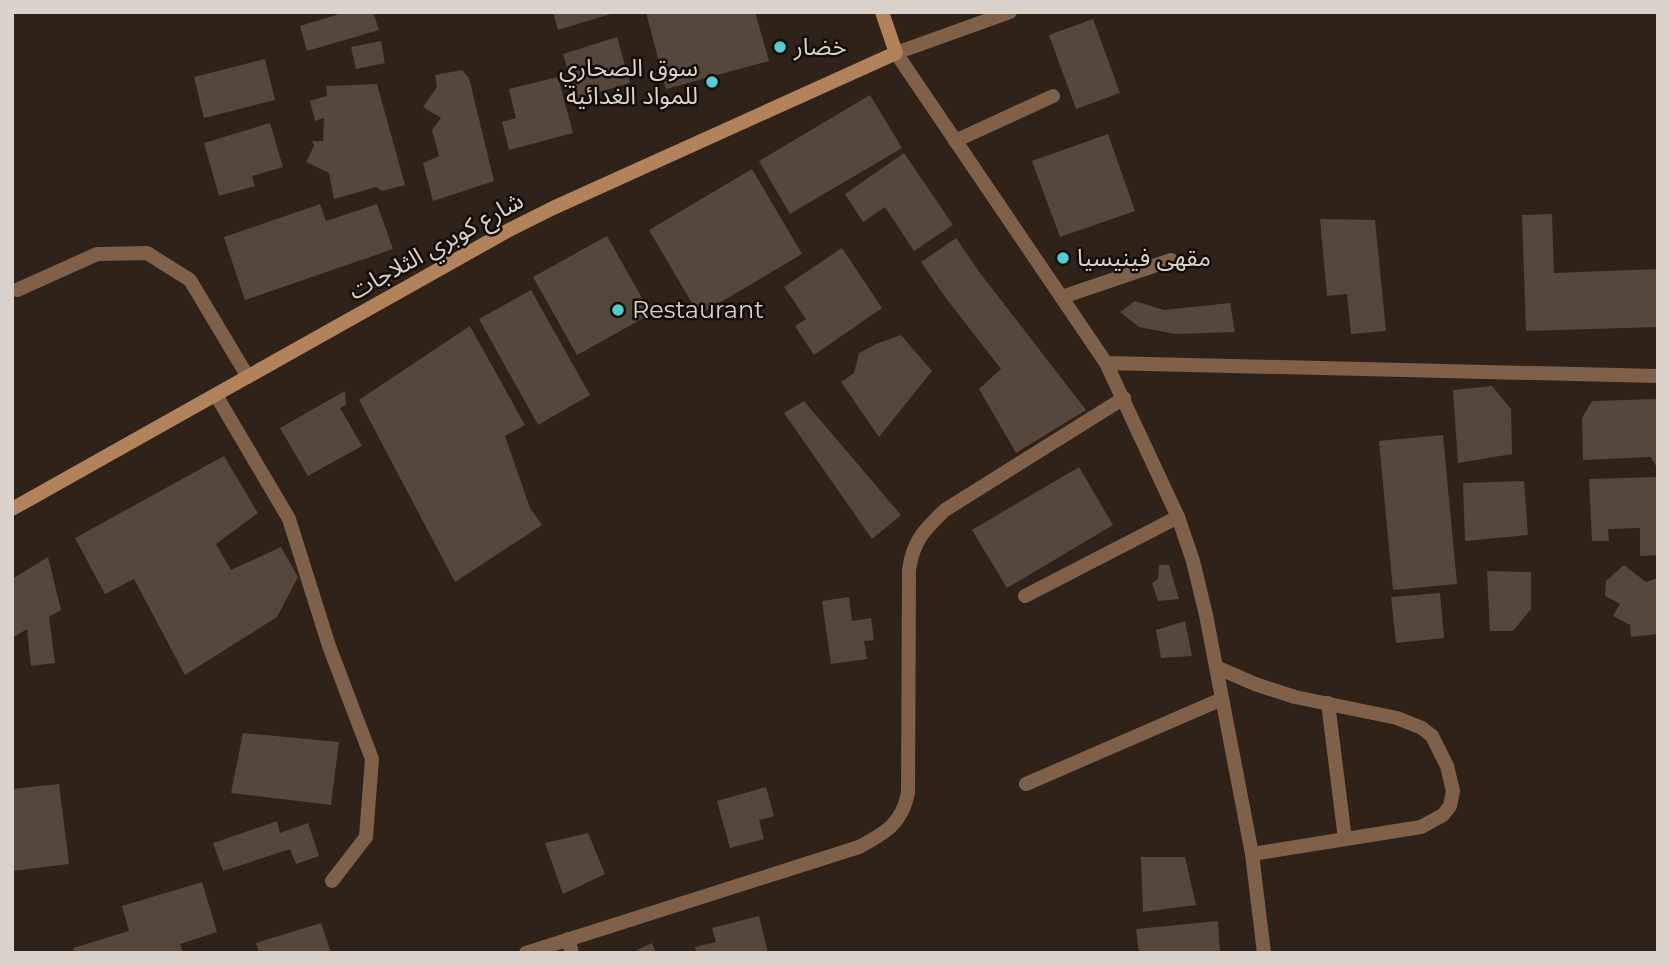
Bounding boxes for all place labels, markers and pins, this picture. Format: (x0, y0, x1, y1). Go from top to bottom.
place label: خضار (793, 32, 847, 61)
marker: خضار (772, 39, 788, 55)
place label: سوق الصحاري للمواد الغدائية (559, 53, 698, 110)
marker: سوق الصحاري للمواد الغدائية (704, 74, 720, 90)
place label: مقهى فينيسيا (1077, 243, 1211, 272)
marker: مقهى فينيسيا (1055, 250, 1071, 266)
place label: Restaurant (632, 295, 764, 324)
marker: Restaurant (610, 302, 626, 318)

